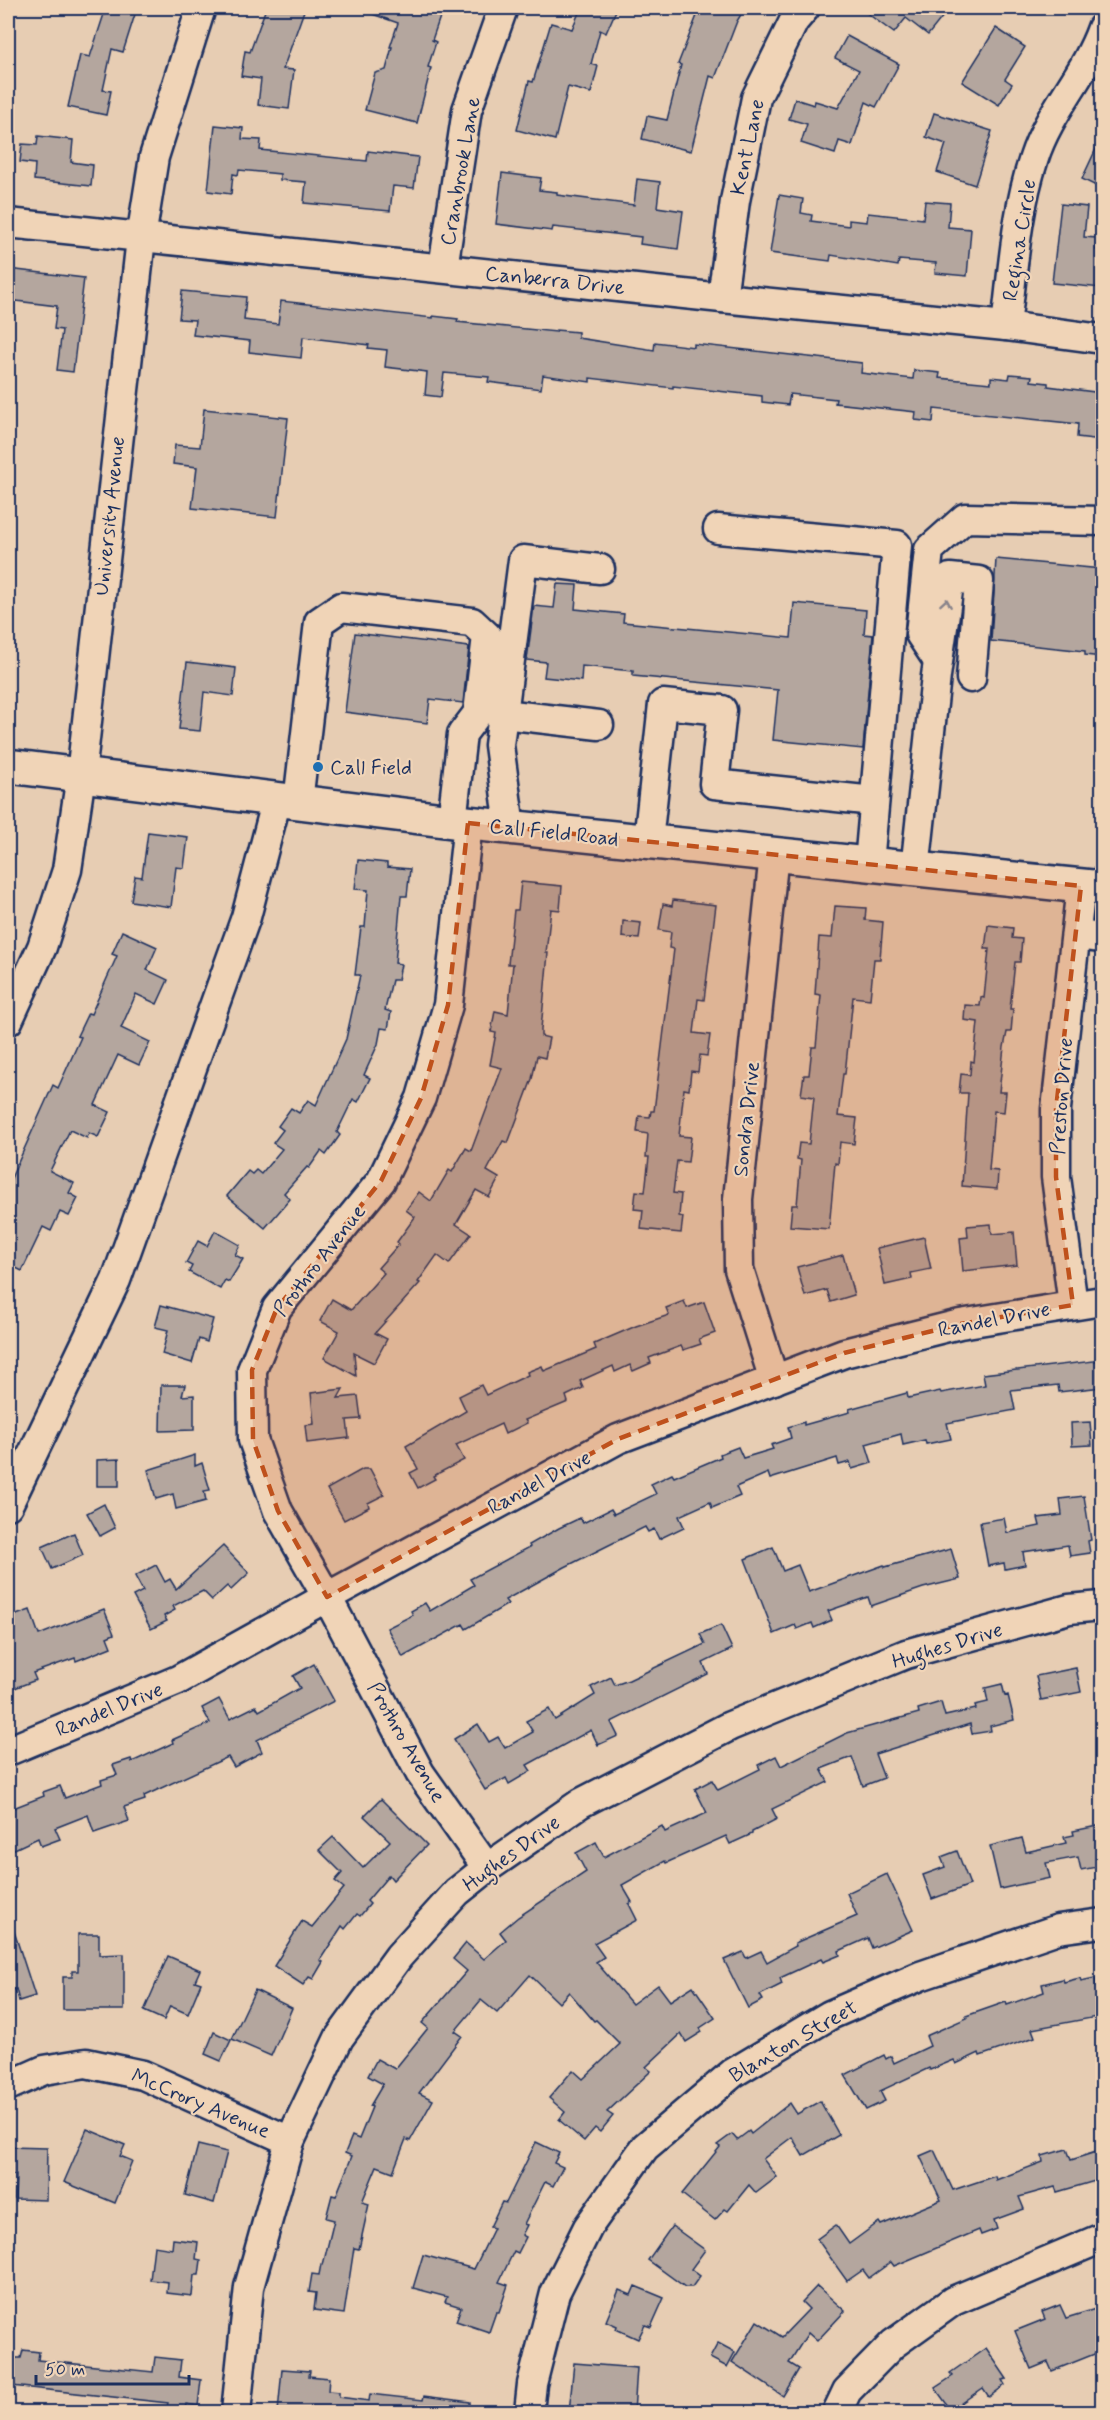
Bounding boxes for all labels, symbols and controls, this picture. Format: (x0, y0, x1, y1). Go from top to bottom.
street label: Cranbrook Lane (434, 94, 488, 248)
street label: Kent Lane (724, 97, 772, 198)
street label: Regina Circle (997, 177, 1045, 304)
street label: Canberra Drive (484, 260, 626, 302)
street label: University Avenue (88, 435, 132, 597)
one-way arrow (940, 598, 952, 608)
place label: Call Field (330, 754, 412, 782)
marker: Call Field (311, 760, 325, 774)
street label: Call Field Road (488, 812, 620, 854)
street label: Preston Drive (1044, 1037, 1080, 1155)
street label: Sondra Drive (727, 1060, 767, 1178)
street label: Prothro Avenue (267, 1199, 372, 1323)
street label: Randel Drive (936, 1295, 1053, 1345)
street label: Randel Drive (483, 1444, 596, 1522)
street label: Hughes Drive (889, 1616, 1007, 1678)
street label: Randel Drive (51, 1676, 167, 1744)
street label: Prothro Avenue (360, 1677, 452, 1808)
street label: Hughes Drive (457, 1809, 567, 1900)
street label: Blanton Street (724, 1994, 863, 2090)
street label: McCrory Avenue (127, 2062, 274, 2146)
scale bar (36, 2348, 189, 2386)
text: 50 m (45, 2358, 85, 2382)

